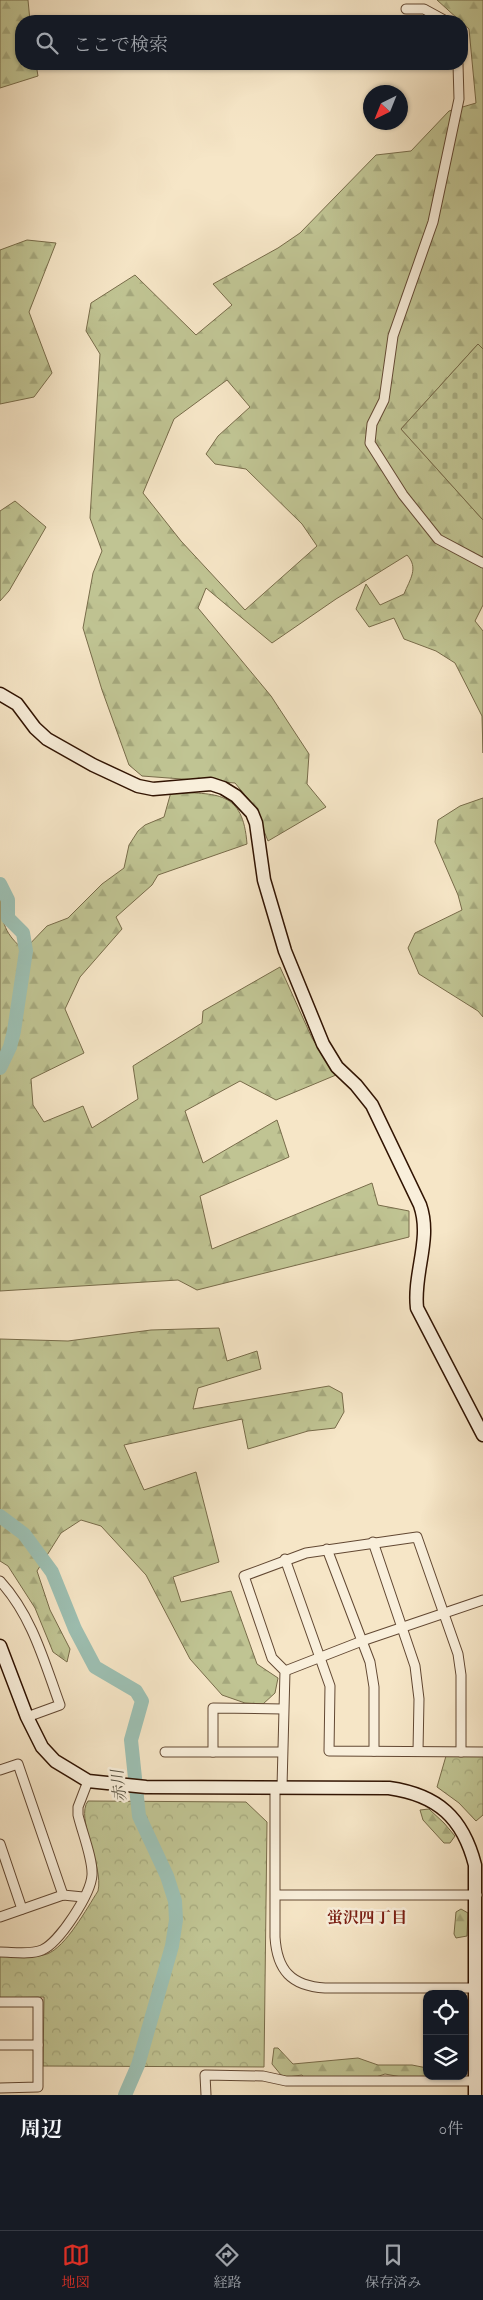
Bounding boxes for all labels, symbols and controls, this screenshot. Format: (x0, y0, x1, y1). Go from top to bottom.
search box (15, 15, 468, 70)
icon: search (33, 29, 61, 57)
text: ここで検索 (73, 33, 168, 57)
north arrow (363, 85, 408, 130)
water label: 赤川 (107, 1767, 131, 1803)
district label: 蛍沢四丁目 (327, 1908, 407, 1928)
map controls (423, 1990, 468, 2080)
button: locate (423, 1990, 468, 2035)
button: layers (423, 2035, 468, 2080)
text: 周辺 (20, 2116, 62, 2143)
text: 0件 (439, 2119, 463, 2139)
tab: 地図 (62, 2241, 90, 2291)
tab: 経路 (213, 2241, 241, 2291)
tab: 保存済み (365, 2241, 421, 2291)

